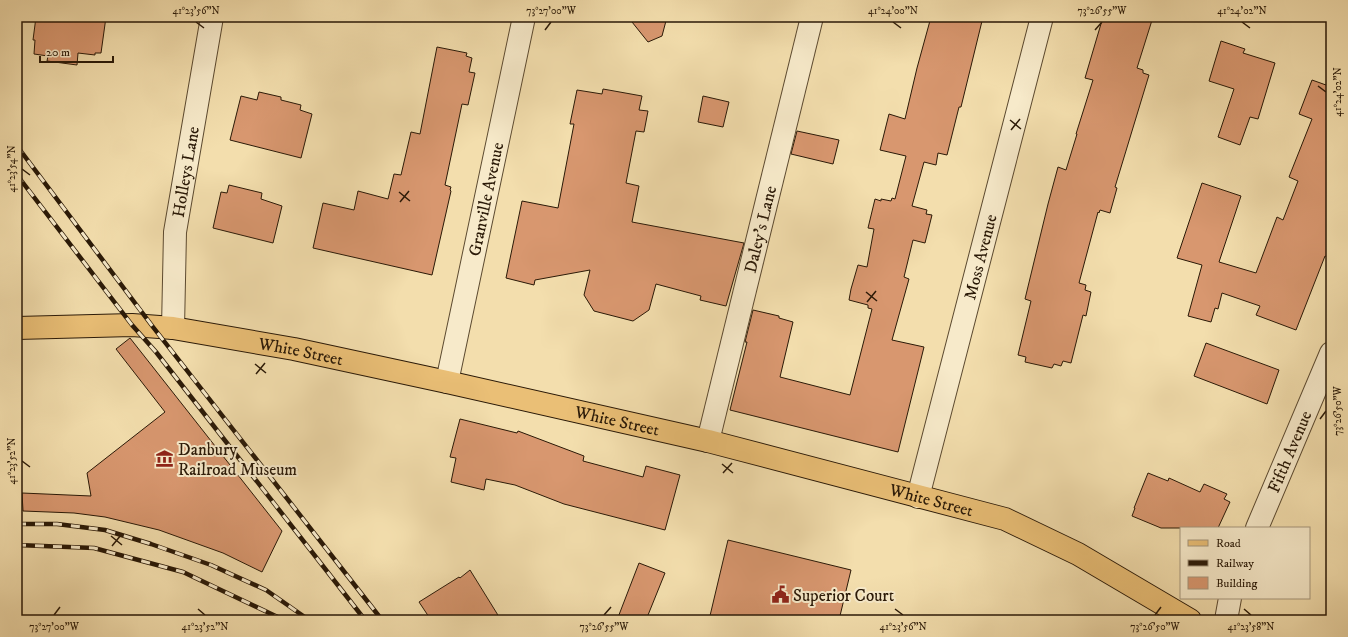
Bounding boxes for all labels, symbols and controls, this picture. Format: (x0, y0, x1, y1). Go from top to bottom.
text: 41°23'56"N (172, 5, 220, 17)
text: 73°27'00"W (526, 5, 577, 17)
text: 41°24'00"N (868, 5, 918, 17)
text: 73°26'55"W (1078, 5, 1127, 17)
text: 41°24'02"N (1217, 5, 1267, 17)
scale bar (40, 38, 113, 64)
text: 20 m (46, 45, 70, 60)
text: 41°24'02"N (1332, 67, 1344, 117)
street label: Holleys Lane (168, 125, 205, 219)
street label: Granville Avenue (464, 140, 509, 258)
text: 41°23'54"N (6, 145, 18, 193)
street label: Daley's Lane (740, 184, 782, 275)
street label: Moss Avenue (959, 212, 1003, 302)
street label: White Street (256, 333, 345, 371)
text: 73°26'50"W (1332, 385, 1344, 436)
street label: White Street (572, 401, 662, 442)
street label: Fifth Avenue (1263, 407, 1317, 496)
text: 41°23'52"N (6, 438, 18, 484)
place label: Danbury Railroad Museum (178, 439, 297, 481)
museum icon: Danbury Railroad Museum (155, 449, 175, 469)
street label: White Street (886, 479, 976, 522)
legend (1180, 527, 1310, 599)
text: Road (1216, 536, 1241, 551)
text: Railway (1216, 556, 1254, 571)
text: Building (1216, 576, 1257, 591)
public building icon: Superior Court (770, 585, 790, 605)
place label: Superior Court (793, 585, 895, 607)
text: 73°27'00"W (29, 621, 80, 633)
text: 41°23'52"N (182, 621, 228, 633)
text: 73°26'55"W (580, 621, 629, 633)
text: 41°23'56"N (879, 621, 927, 633)
text: 73°26'50"W (1130, 621, 1181, 633)
text: 41°23'58"N (1228, 621, 1274, 633)

